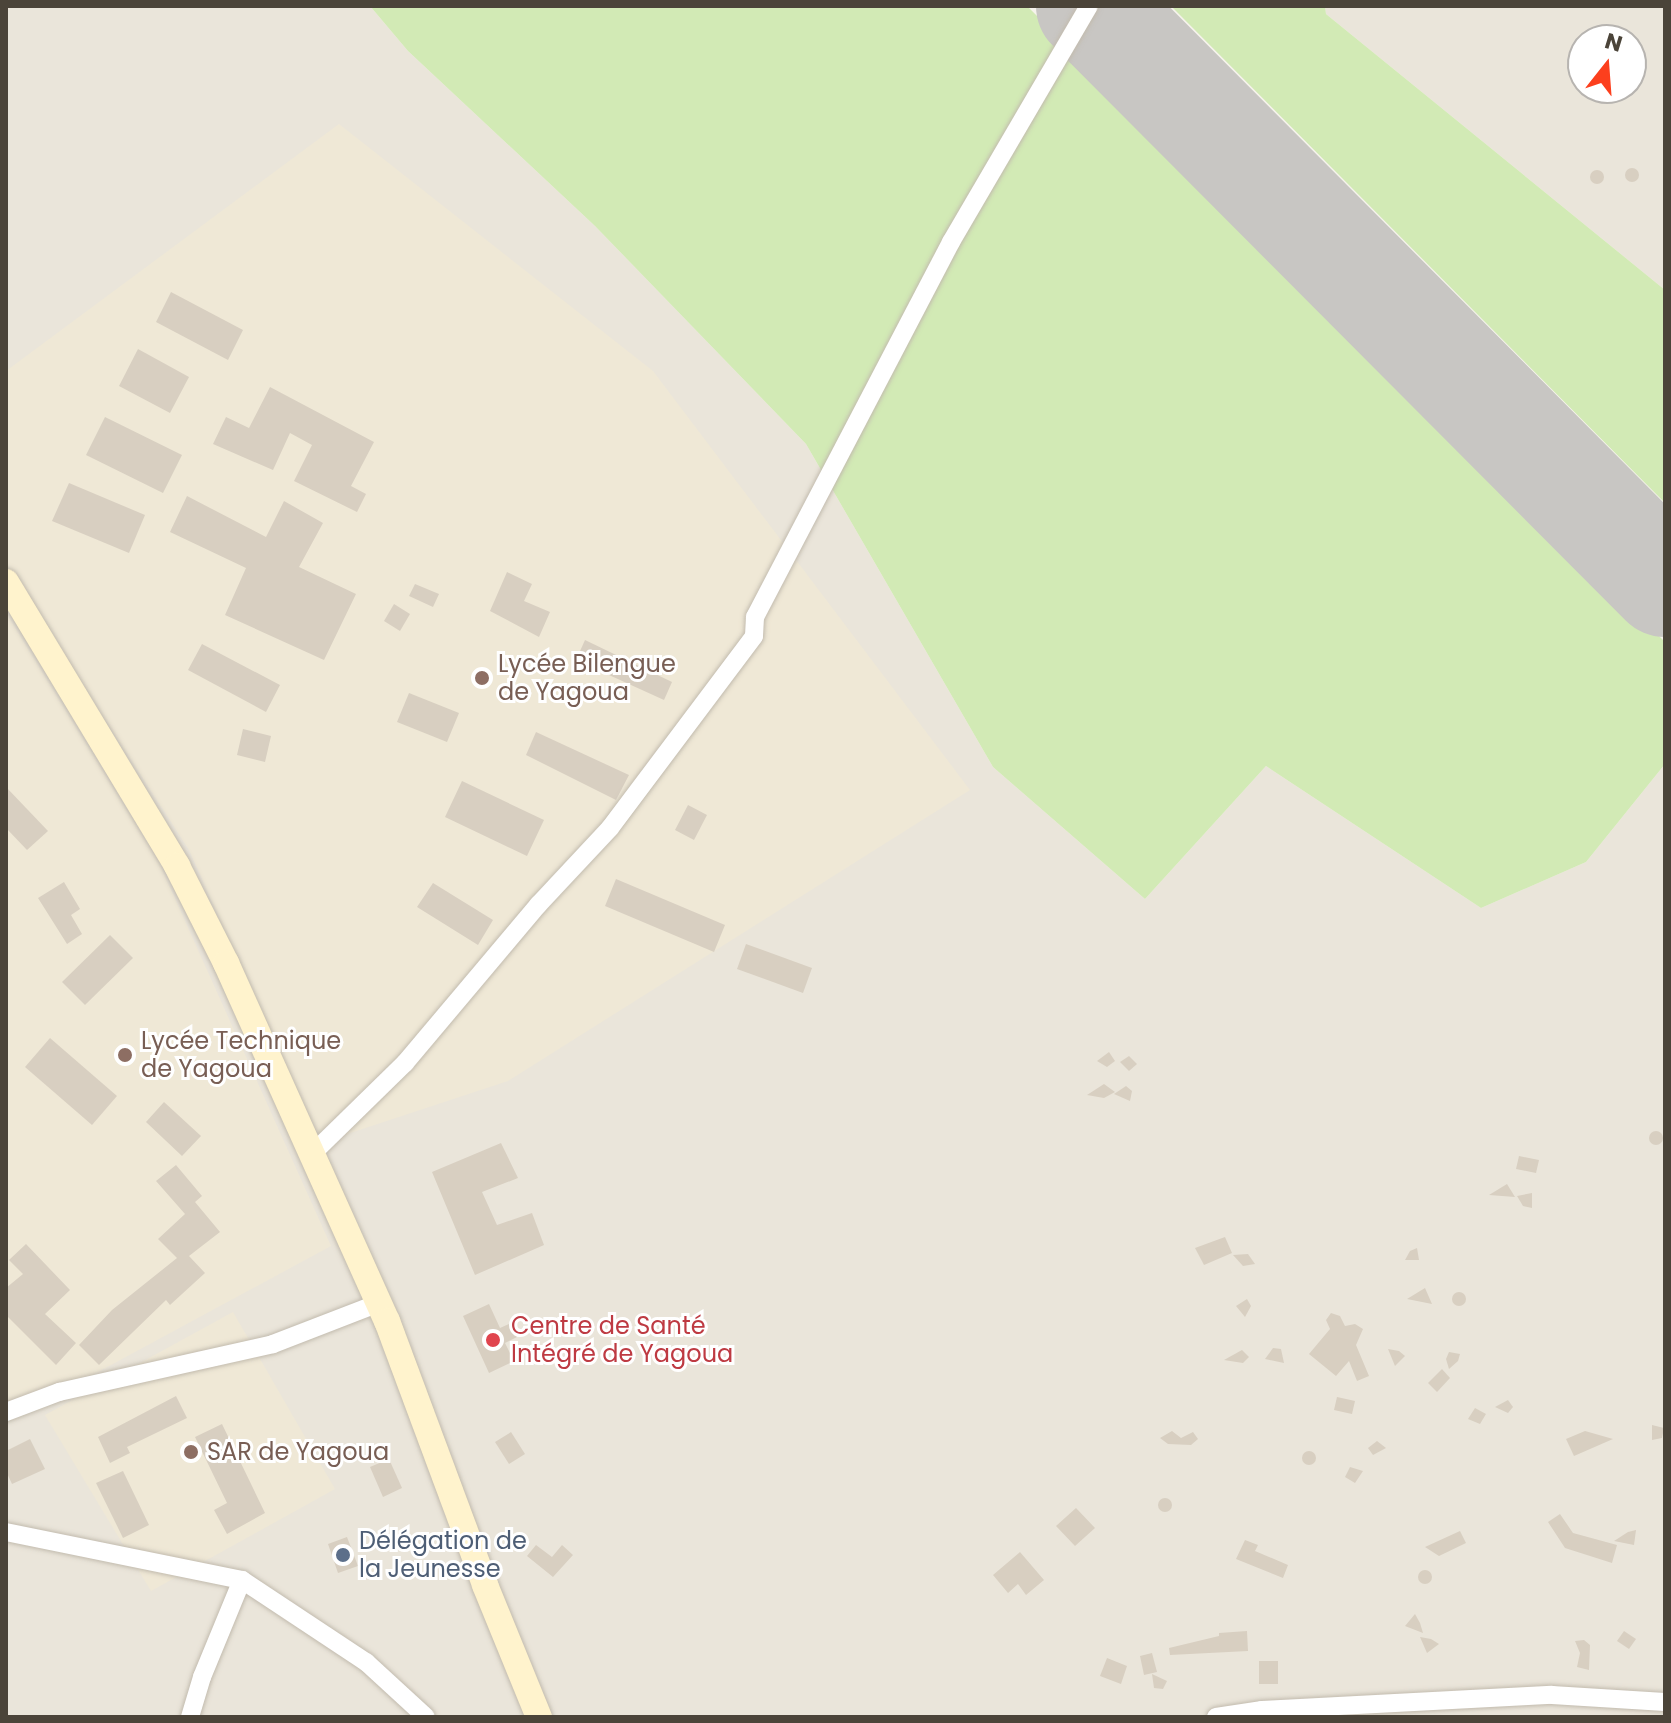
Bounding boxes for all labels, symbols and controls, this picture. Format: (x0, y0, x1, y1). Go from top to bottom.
north arrow (1567, 24, 1647, 104)
text: N (1601, 25, 1626, 60)
place label: Lycée Bilengue de Yagoua (498, 650, 676, 706)
marker: Lycée Bilengue de Yagoua (473, 669, 491, 687)
place label: Lycée Technique de Yagoua (141, 1027, 341, 1083)
marker: Lycée Technique de Yagoua (116, 1046, 134, 1064)
place label: Centre de Santé Intégré de Yagoua (511, 1312, 733, 1368)
marker: Centre de Santé Intégré de Yagoua (482, 1329, 504, 1351)
place label: SAR de Yagoua (207, 1438, 389, 1466)
marker: SAR de Yagoua (182, 1443, 200, 1461)
place label: Délégation de la Jeunesse (359, 1527, 527, 1583)
marker: Délégation de la Jeunesse (334, 1546, 352, 1564)

